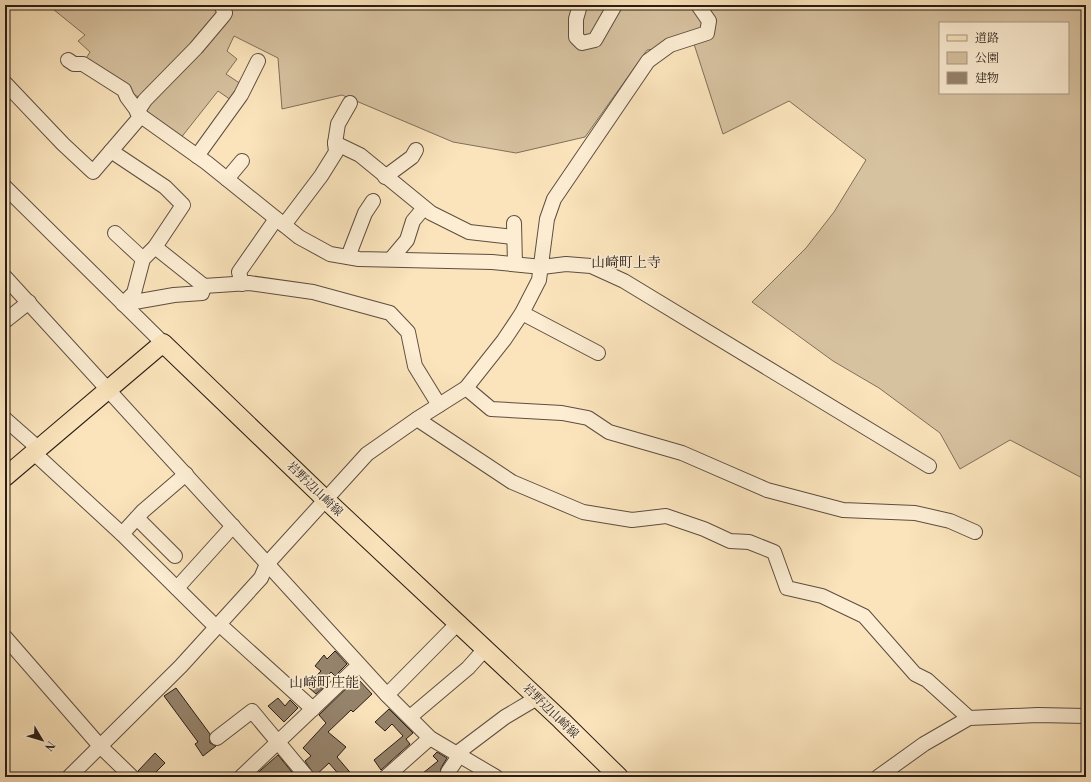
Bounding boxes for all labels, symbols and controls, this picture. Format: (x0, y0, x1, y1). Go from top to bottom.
legend (939, 22, 1069, 94)
text: 道路 (975, 31, 999, 46)
text: 公園 (975, 51, 999, 66)
text: 建物 (975, 71, 999, 86)
district label: 山崎町上寺 (591, 254, 661, 272)
street label: 岩野辺山崎線 (284, 459, 346, 520)
district label: 山崎町庄能 (289, 674, 359, 692)
street label: 岩野辺山崎線 (520, 681, 582, 742)
north arrow (22, 720, 62, 760)
text: N (41, 738, 57, 754)

